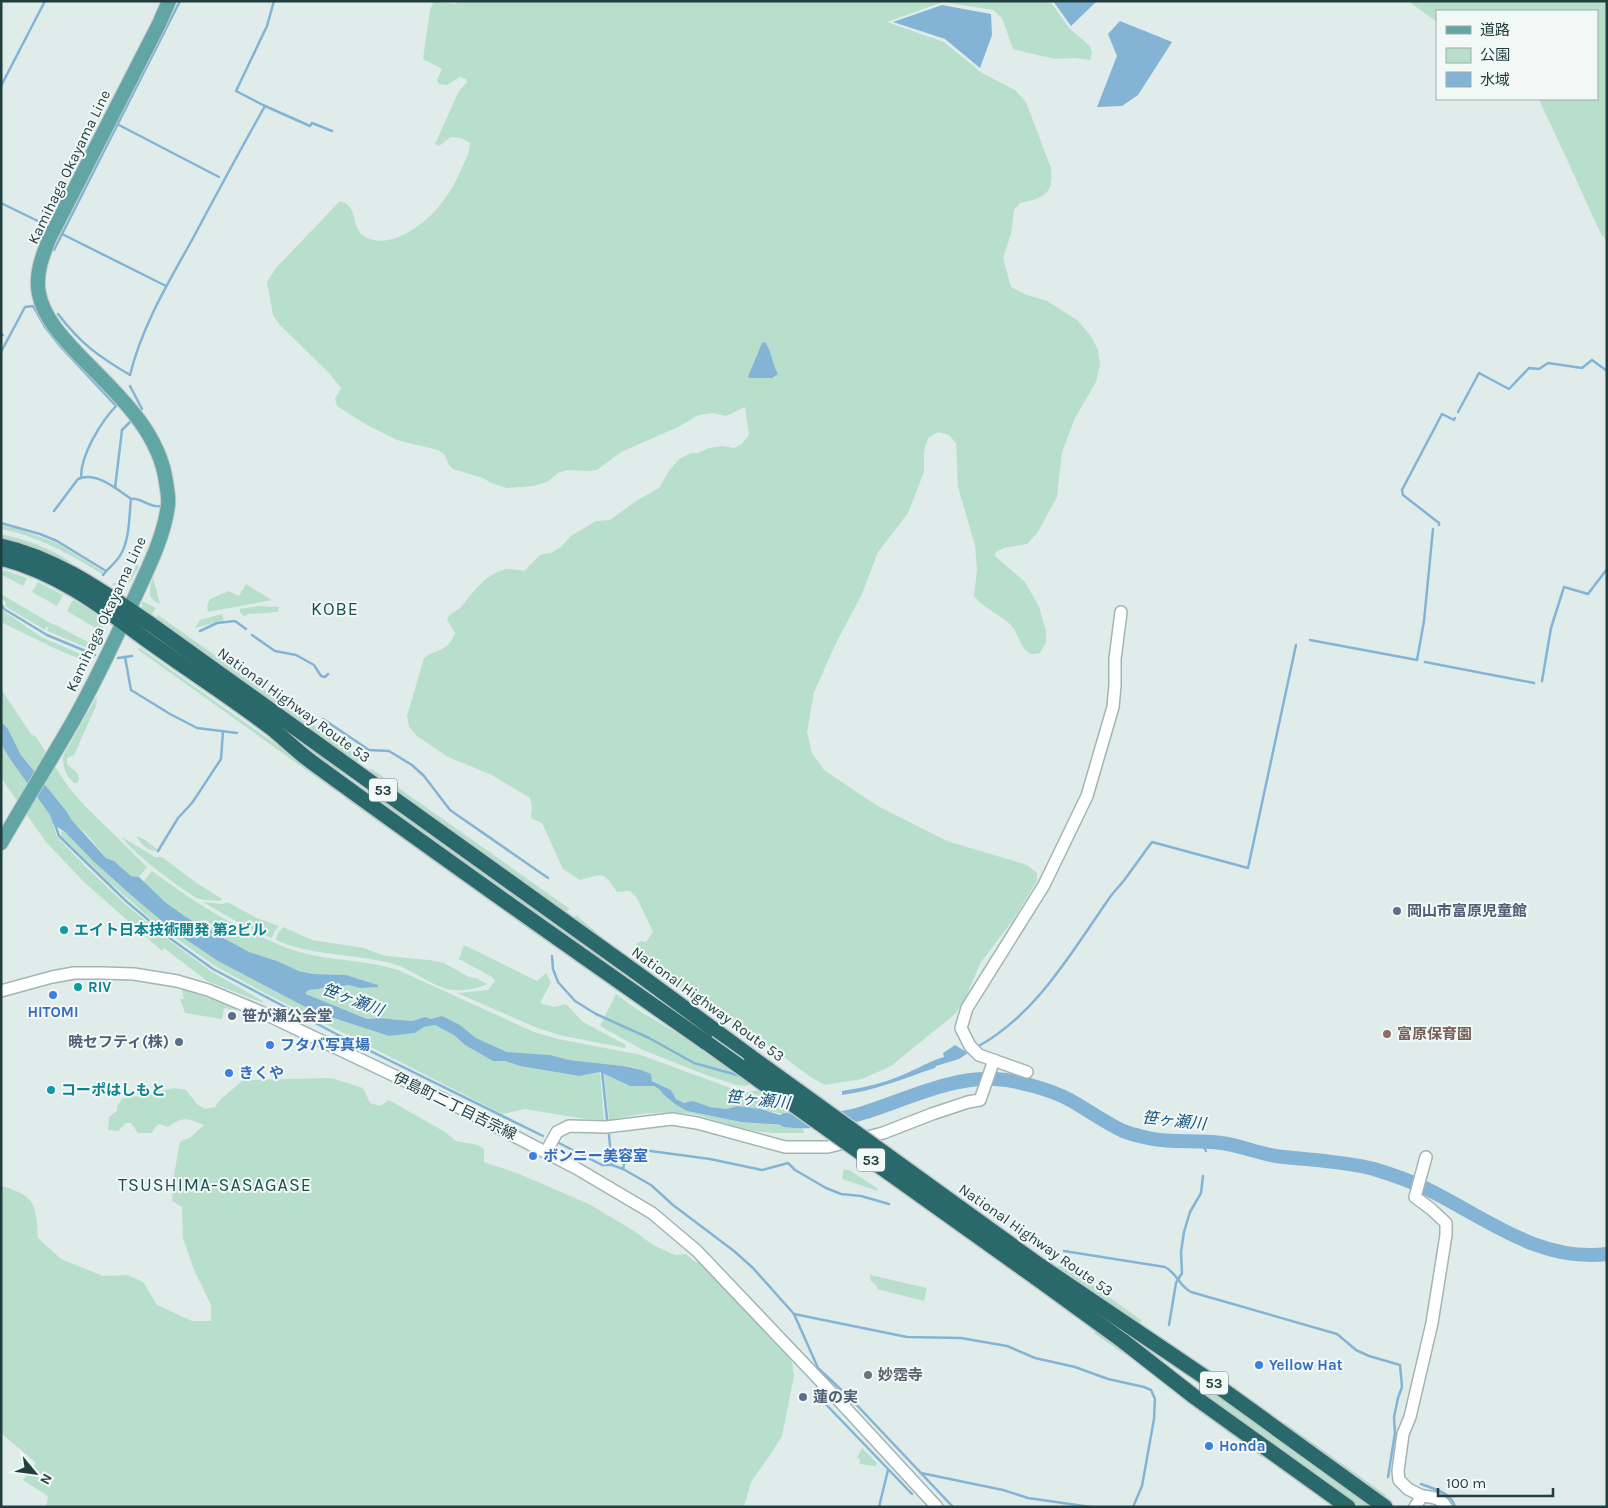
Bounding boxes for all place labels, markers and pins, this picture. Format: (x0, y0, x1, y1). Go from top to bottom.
place label: 岡山市富原児童館 (1407, 902, 1527, 920)
marker: 岡山市富原児童館 (1391, 905, 1403, 917)
place label: エイト日本技術開発 第2ビル (74, 921, 267, 939)
marker: エイト日本技術開発 第2ビル (58, 924, 70, 936)
place label: RIV (88, 978, 111, 996)
marker: RIV (72, 981, 84, 993)
marker: HITOMI (47, 989, 59, 1001)
place label: HITOMI (27, 1003, 79, 1021)
place label: 笹が瀬公会堂 (242, 1007, 332, 1025)
marker: 笹が瀬公会堂 (226, 1010, 238, 1022)
place label: 富原保育園 (1397, 1025, 1472, 1043)
marker: 富原保育園 (1381, 1028, 1393, 1040)
place label: 暁セフティ(株) (68, 1033, 169, 1051)
marker: 暁セフティ(株) (173, 1036, 185, 1048)
place label: フタバ写真場 (280, 1036, 370, 1054)
marker: フタバ写真場 (264, 1039, 276, 1051)
place label: きくや (239, 1064, 284, 1082)
marker: きくや (223, 1067, 235, 1079)
place label: コーポはしもと (61, 1081, 166, 1099)
marker: コーポはしもと (45, 1084, 57, 1096)
place label: ボンニー美容室 (543, 1147, 648, 1165)
marker: ボンニー美容室 (527, 1150, 539, 1162)
place label: Yellow Hat (1269, 1356, 1343, 1374)
marker: Yellow Hat (1253, 1359, 1265, 1371)
place label: 妙霑寺 (878, 1366, 923, 1384)
marker: 妙霑寺 (862, 1369, 874, 1381)
place label: 蓮の実 (813, 1388, 858, 1406)
marker: 蓮の実 (797, 1391, 809, 1403)
place label: Honda (1219, 1437, 1265, 1455)
marker: Honda (1203, 1440, 1215, 1452)

